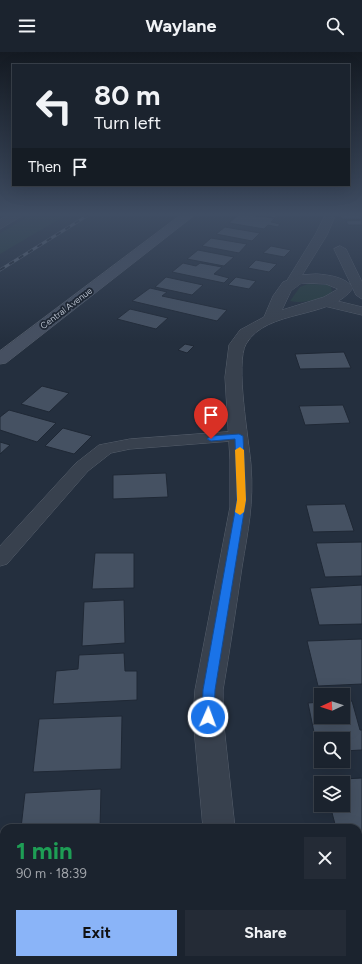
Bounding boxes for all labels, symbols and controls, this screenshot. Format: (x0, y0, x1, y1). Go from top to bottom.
icon: menu (16, 15, 38, 37)
text: Waylane (146, 15, 216, 37)
icon: search (324, 15, 346, 37)
text: 80 m (94, 78, 160, 112)
icon: left (28, 80, 80, 132)
text: Turn left (94, 112, 161, 134)
icon: arrive (69, 156, 91, 178)
text: Then (28, 158, 61, 176)
street label: Central Avenue (38, 285, 94, 331)
pin (194, 398, 228, 439)
icon: arrive (200, 404, 222, 426)
north arrow (314, 688, 350, 724)
map controls (314, 688, 350, 812)
position arrow (187, 696, 229, 738)
button: search (314, 732, 350, 768)
button: layers (314, 776, 350, 812)
text: 1 min (16, 836, 73, 865)
button: close (304, 837, 346, 879)
text: 90 m · 18:39 (16, 866, 87, 881)
button: Exit (16, 910, 177, 956)
button: Share (185, 910, 346, 956)

